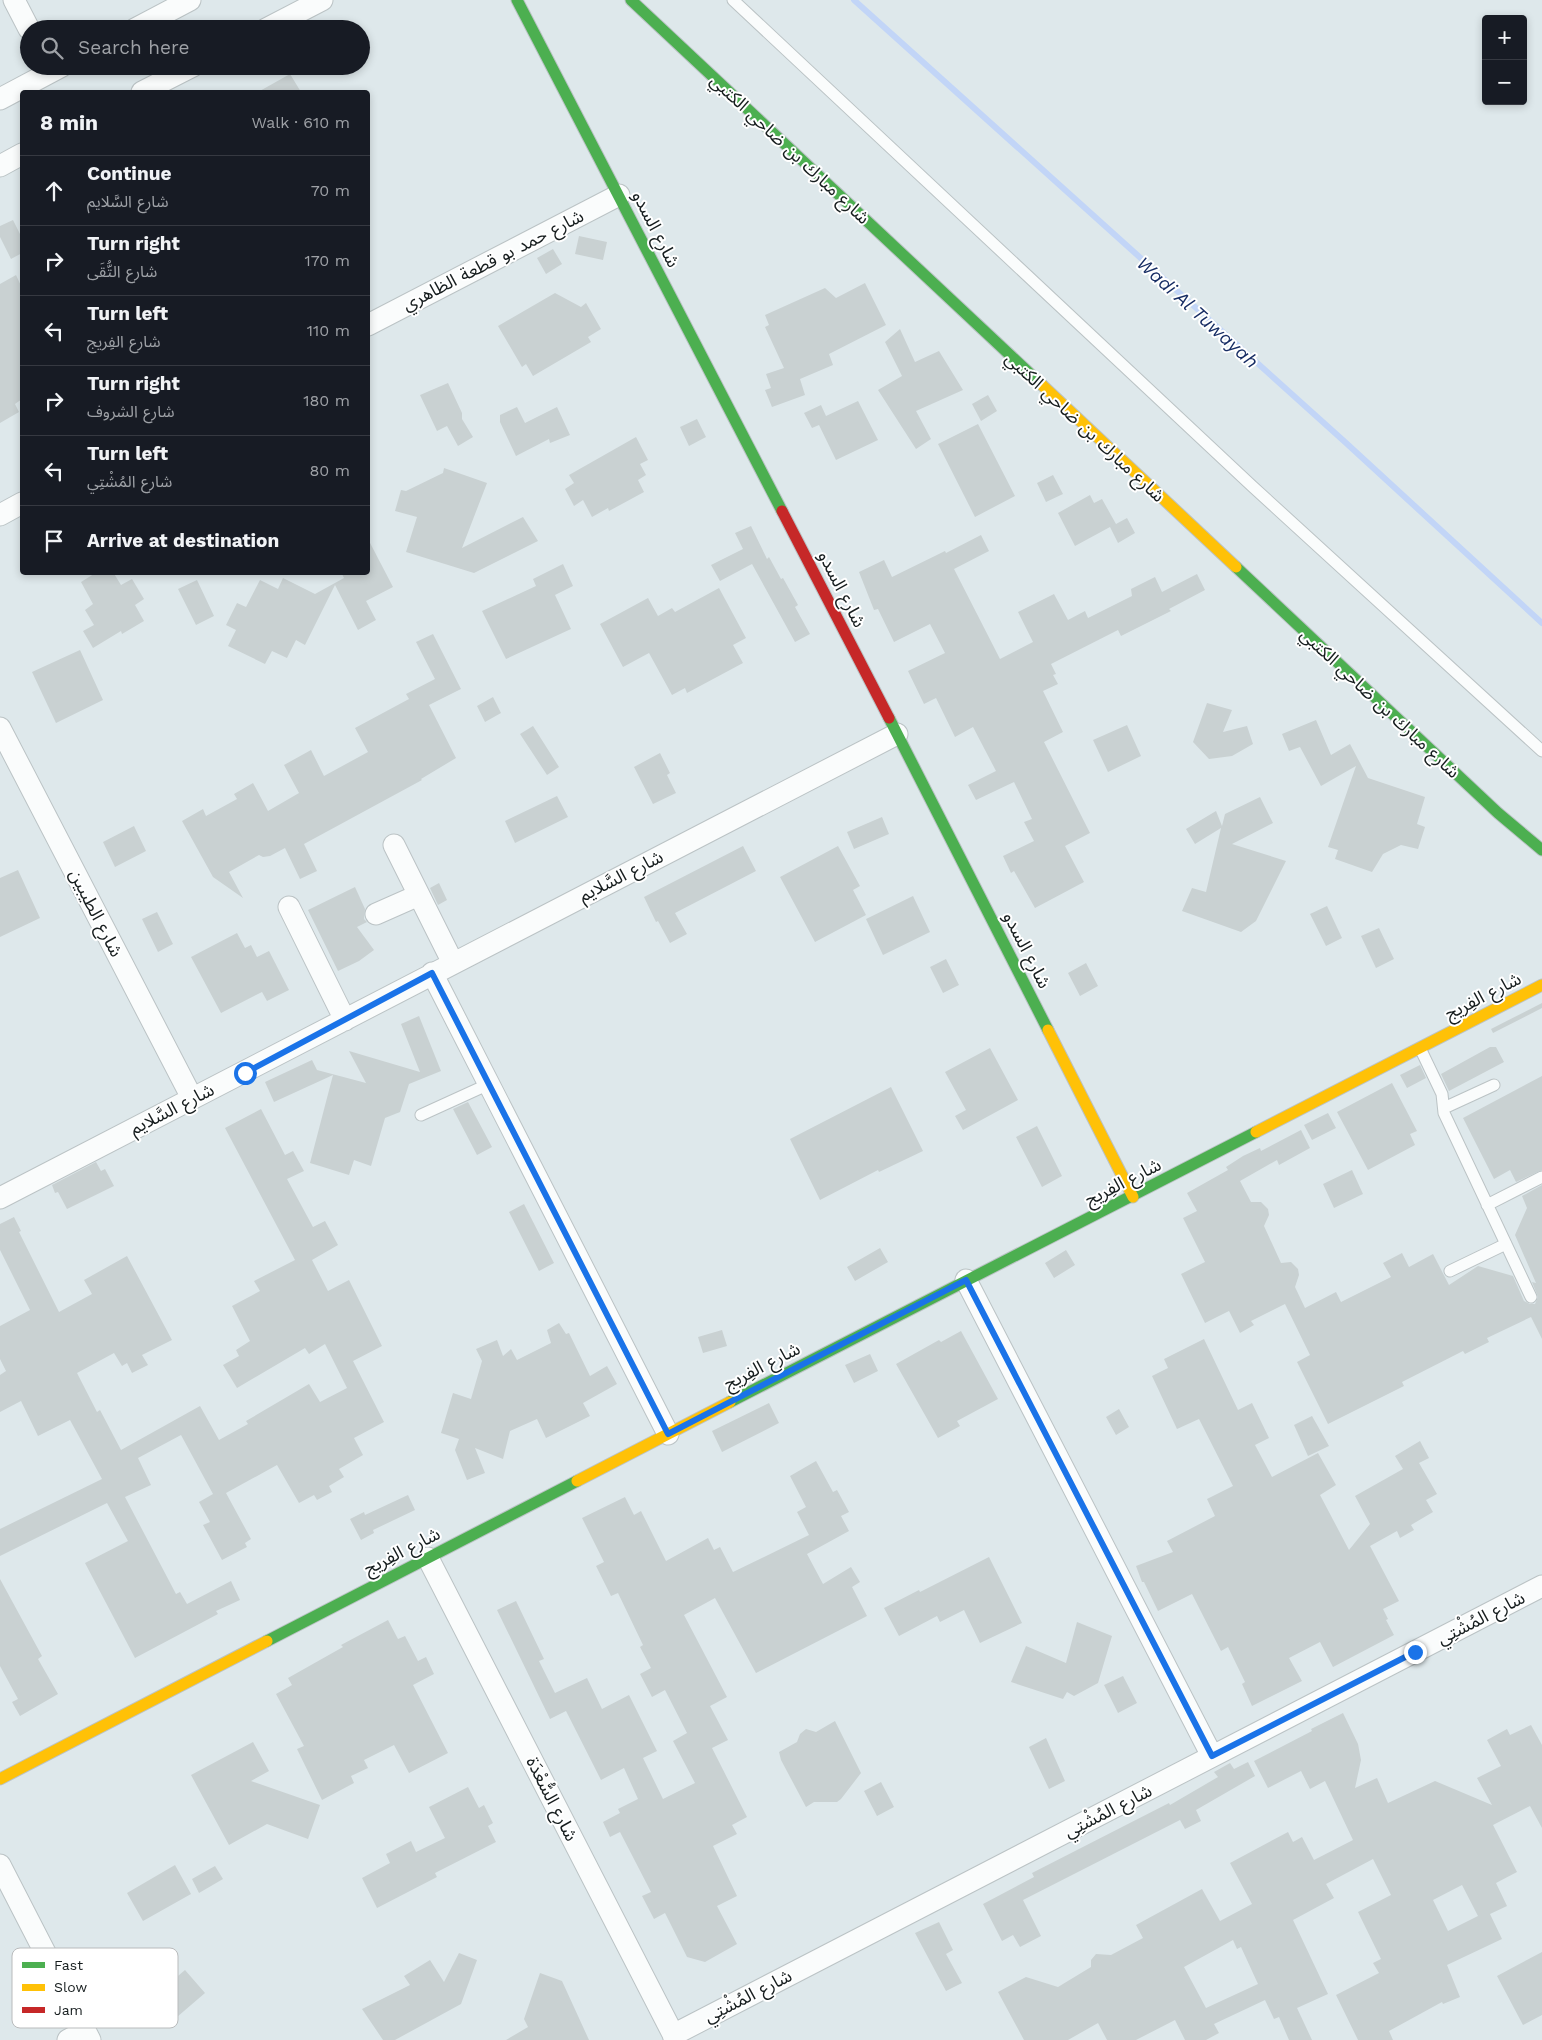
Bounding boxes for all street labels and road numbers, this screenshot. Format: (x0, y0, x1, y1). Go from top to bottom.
street label: شارع مبارك بن ضاحي الكتبي (704, 69, 874, 231)
street label: شارع السدو (625, 187, 685, 272)
street label: شارع حمد بو قطعة الظاهري (399, 205, 589, 318)
street label: شارع مبارك بن ضاحي الكتبي (999, 347, 1169, 509)
street label: شارع السدو (811, 547, 871, 632)
street label: شارع مبارك بن ضاحي الكتبي (1294, 623, 1464, 785)
street label: شارع السَّلايم (575, 845, 668, 909)
street label: شارع الطيبين (62, 865, 128, 962)
street label: شارع السدو (996, 908, 1056, 993)
street label: شارع الفِريج (1441, 967, 1526, 1027)
street label: شارع السَّلايم (126, 1078, 219, 1142)
street label: شارع الفِريج (1081, 1153, 1166, 1213)
street label: شارع الفِريج (720, 1337, 805, 1397)
street label: شارع الفِريج (360, 1522, 445, 1582)
street label: شارع المُشْتِي (1433, 1586, 1530, 1652)
street label: شارع السُّعْدَة (519, 1753, 583, 1846)
street label: شارع المُشْتِي (1060, 1779, 1157, 1845)
street label: شارع المُشْتِي (700, 1964, 797, 2030)

